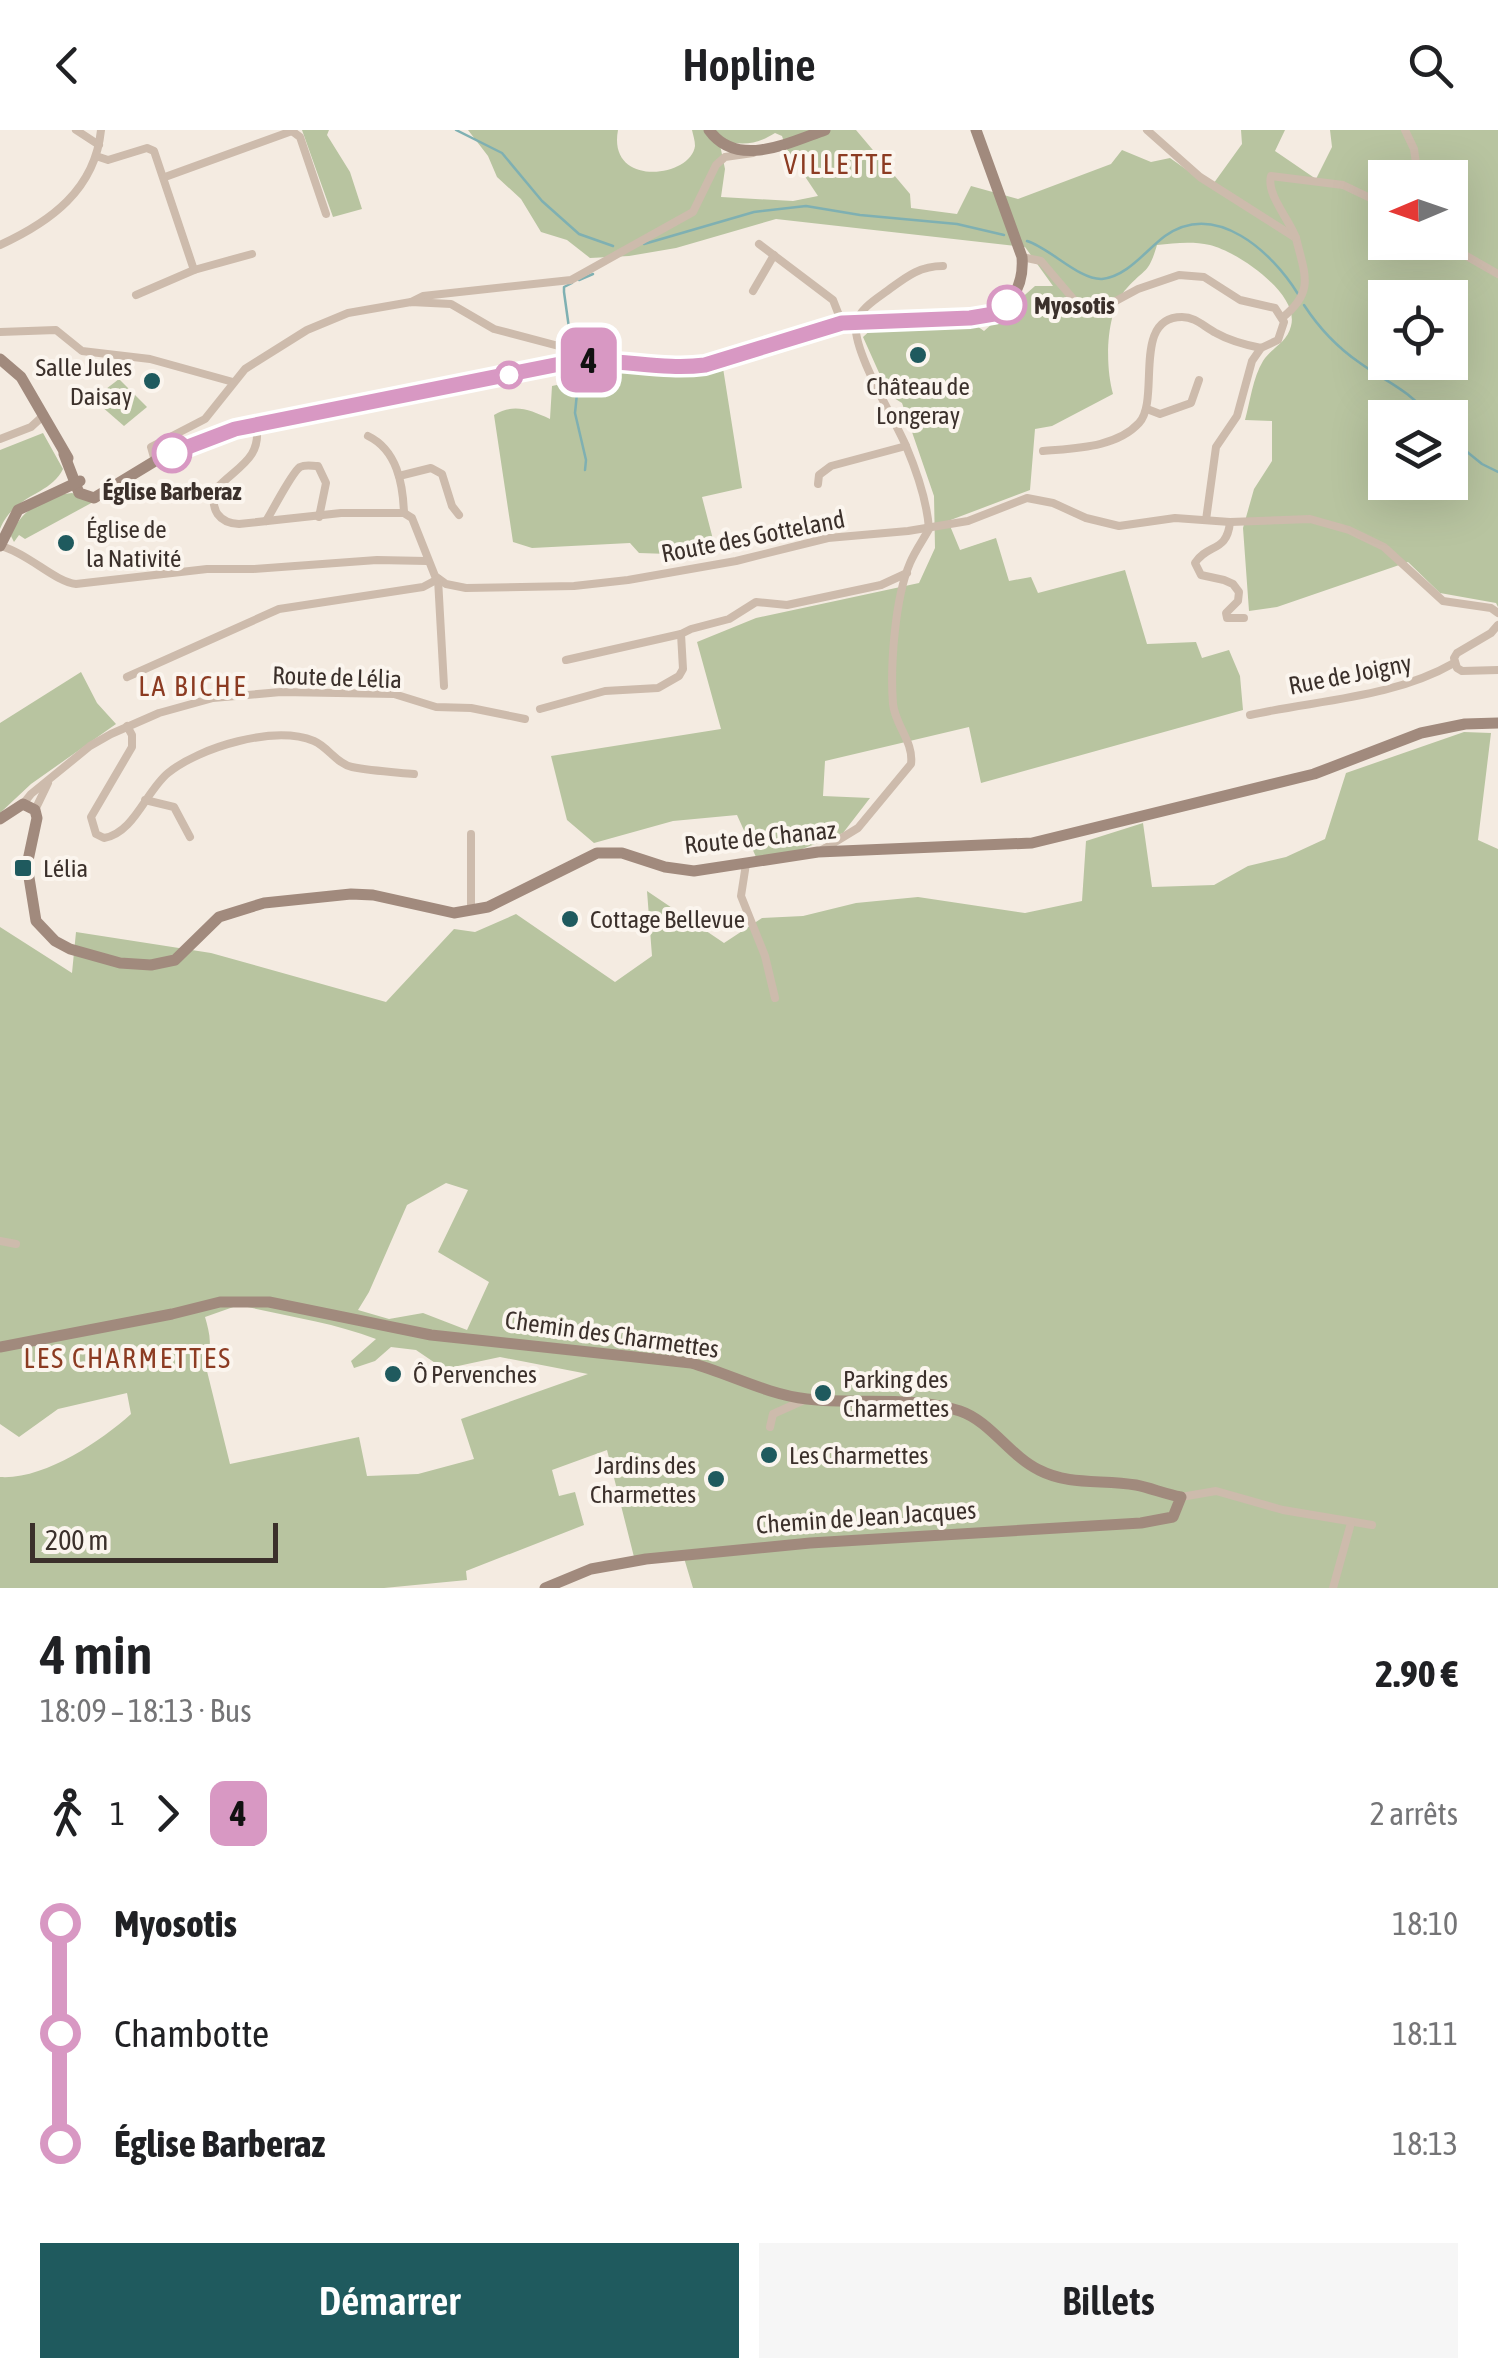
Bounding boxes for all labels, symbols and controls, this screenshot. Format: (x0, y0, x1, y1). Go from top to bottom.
icon: back (40, 38, 95, 93)
icon: search (1403, 38, 1458, 93)
text: Hopline (682, 39, 816, 91)
district label: VILLETTE (784, 148, 894, 180)
north arrow (1368, 160, 1468, 260)
map controls (1368, 160, 1468, 500)
button: locate (1368, 280, 1468, 380)
marker: Myosotis (988, 286, 1026, 324)
place label: Myosotis (1034, 291, 1115, 319)
line badge: 4 (556, 328, 622, 392)
text: 4 (581, 340, 597, 380)
marker: Château de Longeray (907, 344, 929, 366)
place label: Salle Jules Daisay (35, 353, 132, 410)
unlabelled marker (496, 362, 522, 388)
marker: Salle Jules Daisay (141, 370, 163, 392)
place label: Château de Longeray (866, 372, 970, 429)
button: layers (1368, 400, 1468, 500)
marker: Église Barberaz (153, 434, 191, 472)
place label: Église Barberaz (103, 477, 241, 505)
street label: Route des Gotteland (659, 504, 847, 568)
place label: Église de la Nativité (86, 515, 181, 572)
marker: Église de la Nativité (55, 532, 77, 554)
street label: Rue de Joigny (1286, 648, 1414, 700)
street label: Route de Lélia (272, 661, 402, 693)
district label: LA BICHE (138, 670, 248, 702)
street label: Route de Chanaz (683, 815, 837, 859)
place label: Lélia (43, 854, 88, 882)
marker: Lélia (12, 857, 34, 879)
place label: Cottage Bellevue (590, 905, 745, 933)
marker: Cottage Bellevue (559, 908, 581, 930)
street label: Chemin des Charmettes (503, 1305, 721, 1363)
district label: LES CHARMETTES (24, 1342, 232, 1374)
place label: Ô Pervenches (413, 1360, 537, 1388)
marker: Ô Pervenches (382, 1363, 404, 1385)
place label: Parking des Charmettes (843, 1365, 949, 1422)
marker: Parking des Charmettes (812, 1382, 834, 1404)
place label: Les Charmettes (789, 1441, 929, 1469)
marker: Les Charmettes (758, 1444, 780, 1466)
place label: Jardins des Charmettes (590, 1451, 696, 1508)
marker: Jardins des Charmettes (705, 1468, 727, 1490)
street label: Chemin de Jean Jacques (755, 1495, 977, 1539)
scale bar (30, 1518, 278, 1562)
text: 200 m (45, 1524, 108, 1556)
text: 4 min (40, 1623, 152, 1686)
text: 2.90 € (1375, 1652, 1458, 1695)
text: 18:09 – 18:13 · Bus (40, 1692, 251, 1729)
icon: walk (40, 1786, 95, 1841)
icon: forward (140, 1786, 195, 1841)
text: 4 (230, 1793, 247, 1833)
text: 1 (110, 1795, 125, 1832)
text: 2 arrêts (1370, 1795, 1458, 1832)
text: Myosotis (114, 1902, 237, 1945)
text: 18:10 (1392, 1905, 1458, 1942)
text: Chambotte (114, 2012, 269, 2055)
text: 18:11 (1392, 2015, 1458, 2052)
text: Église Barberaz (114, 2122, 325, 2165)
text: 18:13 (1392, 2125, 1458, 2162)
button: Démarrer (40, 2243, 739, 2358)
button: Billets (759, 2243, 1458, 2358)

